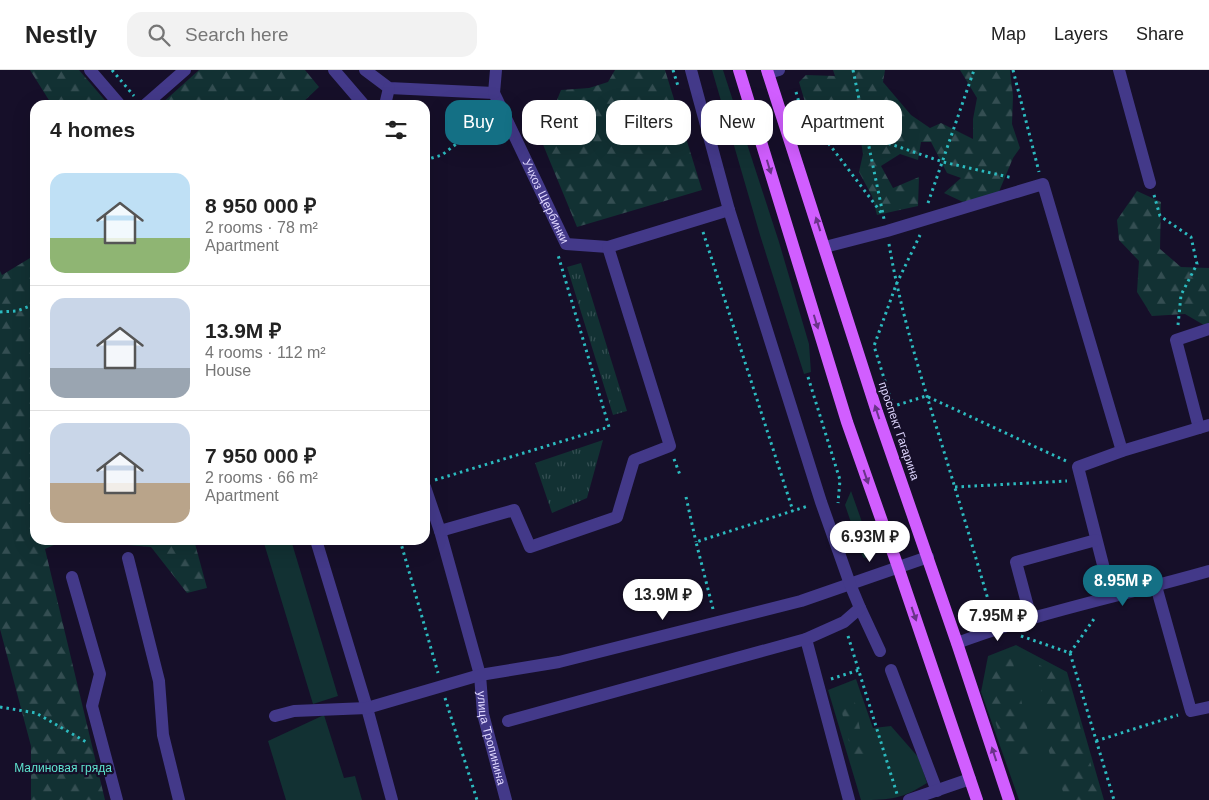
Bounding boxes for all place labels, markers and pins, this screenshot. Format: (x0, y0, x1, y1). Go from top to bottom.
pin: 6.93M ₽ (824, 520, 916, 563)
pin: 8.95M ₽ (1077, 564, 1169, 607)
pin: 13.9M ₽ (617, 578, 709, 621)
pin: 7.95M ₽ (952, 600, 1044, 642)

